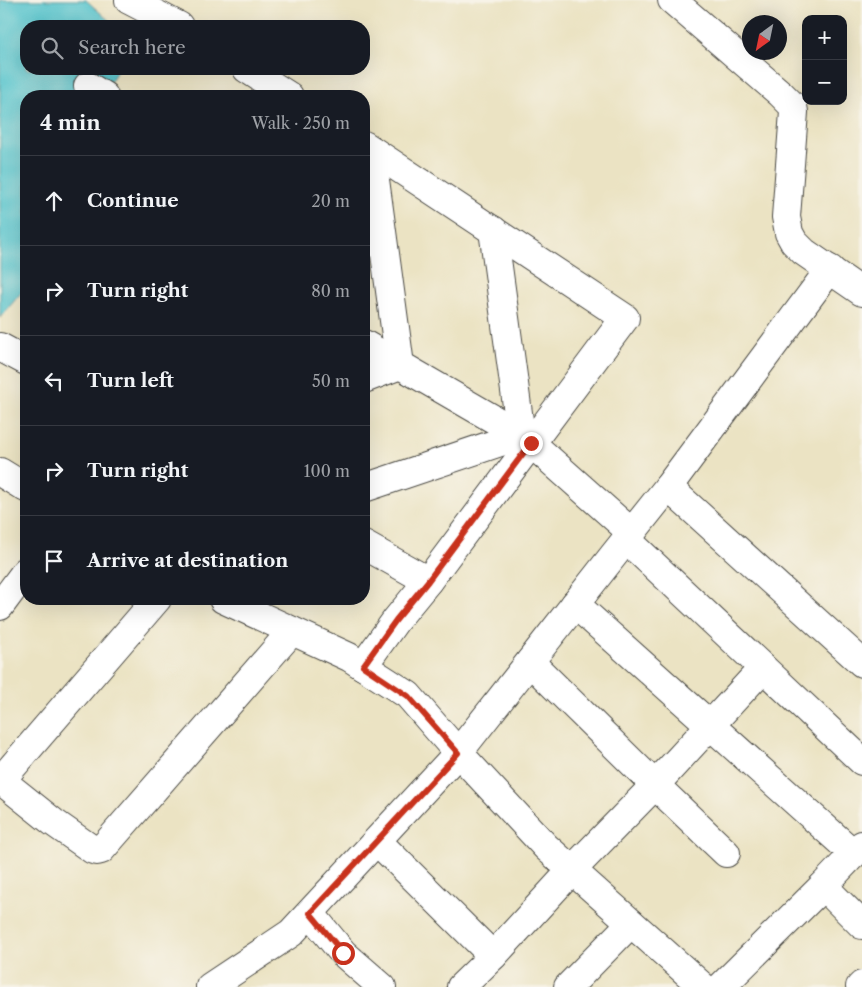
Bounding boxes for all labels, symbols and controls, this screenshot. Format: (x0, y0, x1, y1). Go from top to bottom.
north arrow (742, 15, 787, 60)
map controls (802, 15, 847, 105)
button: + (802, 15, 847, 60)
search box (20, 20, 370, 75)
icon: search (38, 34, 66, 62)
text: Search here (78, 36, 186, 59)
button: − (802, 60, 847, 105)
text: 4 min (40, 110, 101, 135)
text: Walk · 250 m (252, 113, 350, 133)
icon: ahead (40, 187, 68, 215)
text: Continue (87, 189, 179, 212)
text: 20 m (311, 191, 350, 211)
icon: right (40, 277, 68, 305)
text: Turn right (87, 279, 188, 302)
text: 80 m (311, 281, 350, 301)
icon: left (40, 367, 68, 395)
text: Turn left (87, 369, 174, 392)
text: 50 m (312, 371, 350, 391)
route end (520, 432, 543, 455)
icon: right (40, 457, 68, 485)
text: Turn right (87, 459, 188, 482)
text: 100 m (304, 461, 350, 481)
icon: arrive (40, 547, 68, 575)
text: Arrive at destination (87, 549, 288, 572)
route start (332, 942, 355, 965)

